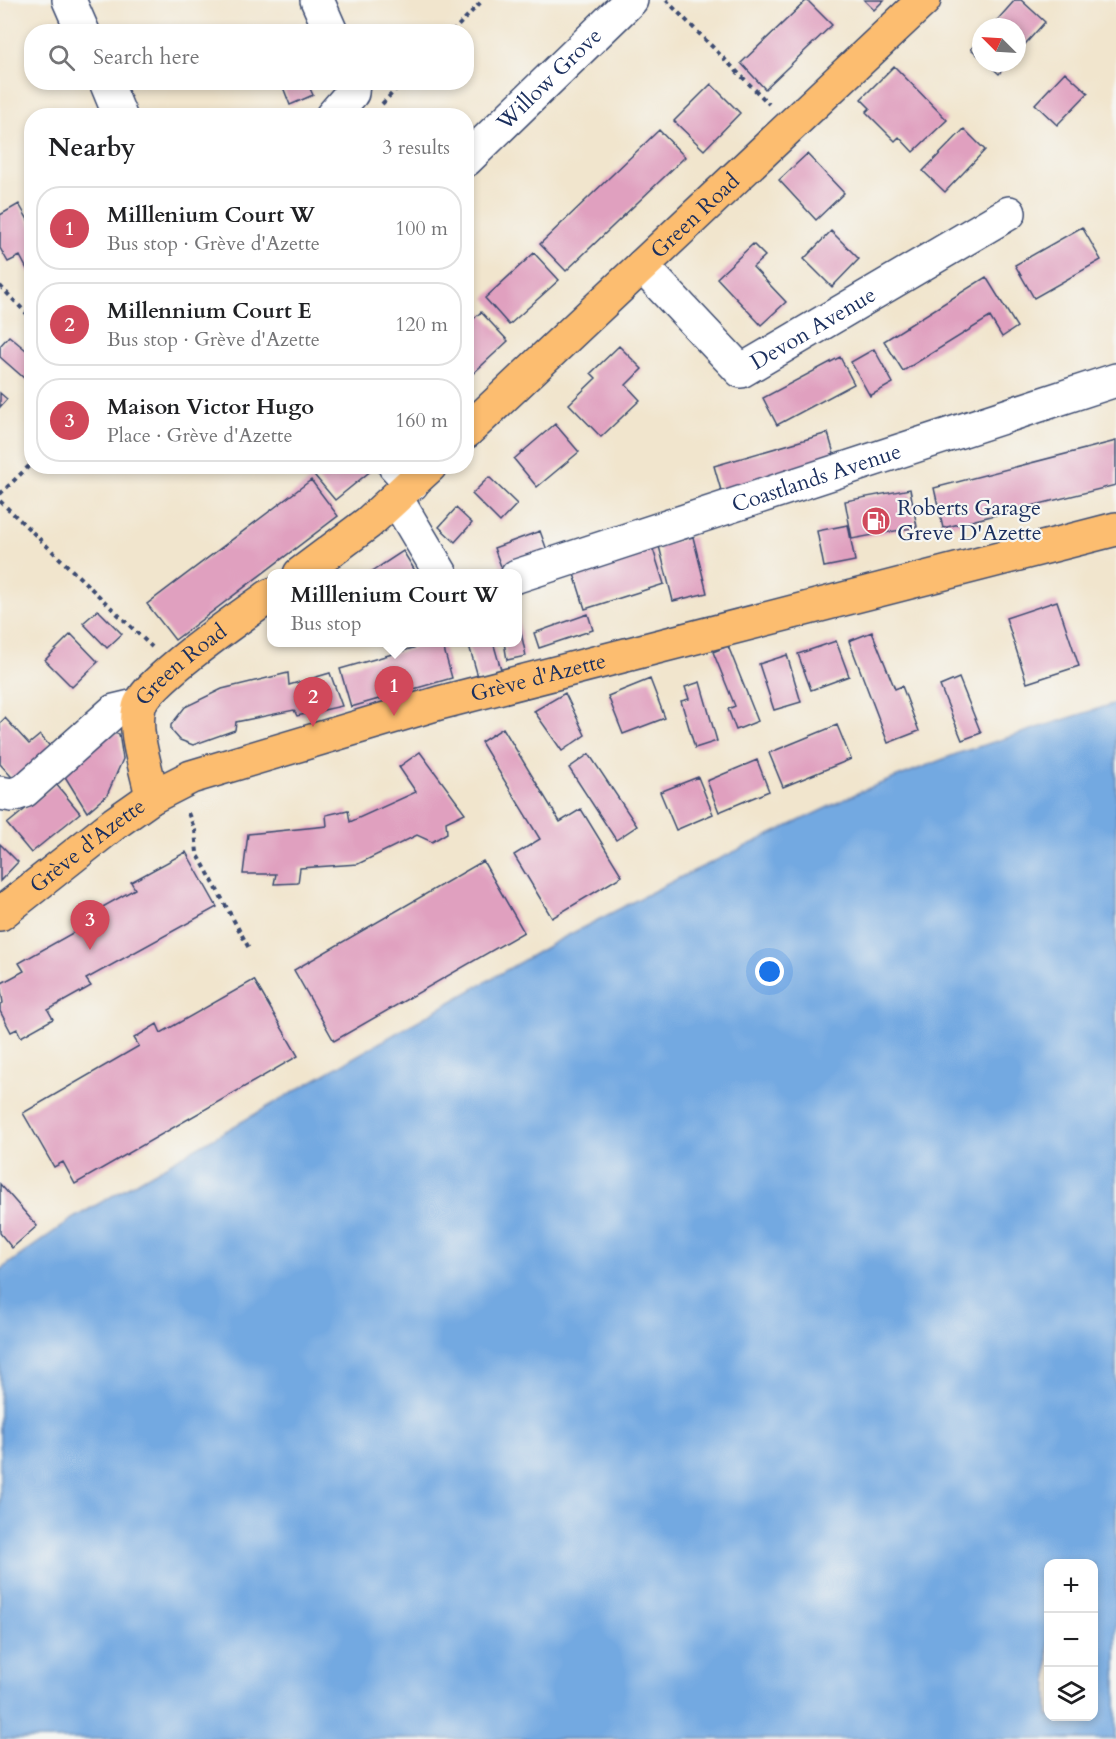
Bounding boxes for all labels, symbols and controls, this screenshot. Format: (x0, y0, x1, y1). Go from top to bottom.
north arrow (972, 18, 1026, 72)
street label: Willow Grove (489, 21, 608, 138)
search box (24, 24, 474, 90)
icon: search (45, 41, 78, 74)
text: Search here (93, 42, 200, 72)
text: Nearby (48, 130, 136, 165)
text: 3 results (382, 134, 450, 161)
street label: Green Road (644, 166, 746, 265)
text: Milllenium Court W (107, 200, 315, 230)
text: 1 (64, 215, 75, 242)
text: 100 m (395, 215, 448, 242)
text: Bus stop · Grève d'Azette (107, 230, 320, 257)
street label: Devon Avenue (745, 280, 881, 377)
text: Millennium Court E (107, 296, 312, 326)
text: 2 (64, 311, 75, 338)
text: 120 m (395, 311, 448, 338)
text: Bus stop · Grève d'Azette (107, 326, 320, 353)
text: Maison Victor Hugo (107, 392, 314, 422)
text: 3 (64, 407, 75, 434)
text: 160 m (395, 407, 448, 434)
text: Place · Grève d'Azette (107, 422, 293, 449)
street label: Coastlands Avenue (728, 436, 905, 520)
place label: Roberts Garage Greve D'Azette (897, 493, 1042, 548)
fuel station icon: Roberts Garage Greve D'Azette (860, 505, 892, 537)
popup (267, 569, 522, 647)
text: Milllenium Court W (290, 580, 499, 610)
text: Bus stop (290, 610, 362, 637)
street label: Green Road (128, 616, 233, 712)
street label: Grève d'Azette (467, 646, 609, 709)
pin: 1 (374, 666, 414, 716)
pin: 2 (294, 678, 332, 727)
street label: Grève d'Azette (23, 791, 151, 900)
pin: 3 (70, 900, 110, 950)
your location (755, 957, 784, 986)
map controls (1044, 1559, 1098, 1721)
button: + (1044, 1559, 1098, 1613)
button: − (1044, 1613, 1098, 1667)
button: layers (1044, 1667, 1098, 1721)

